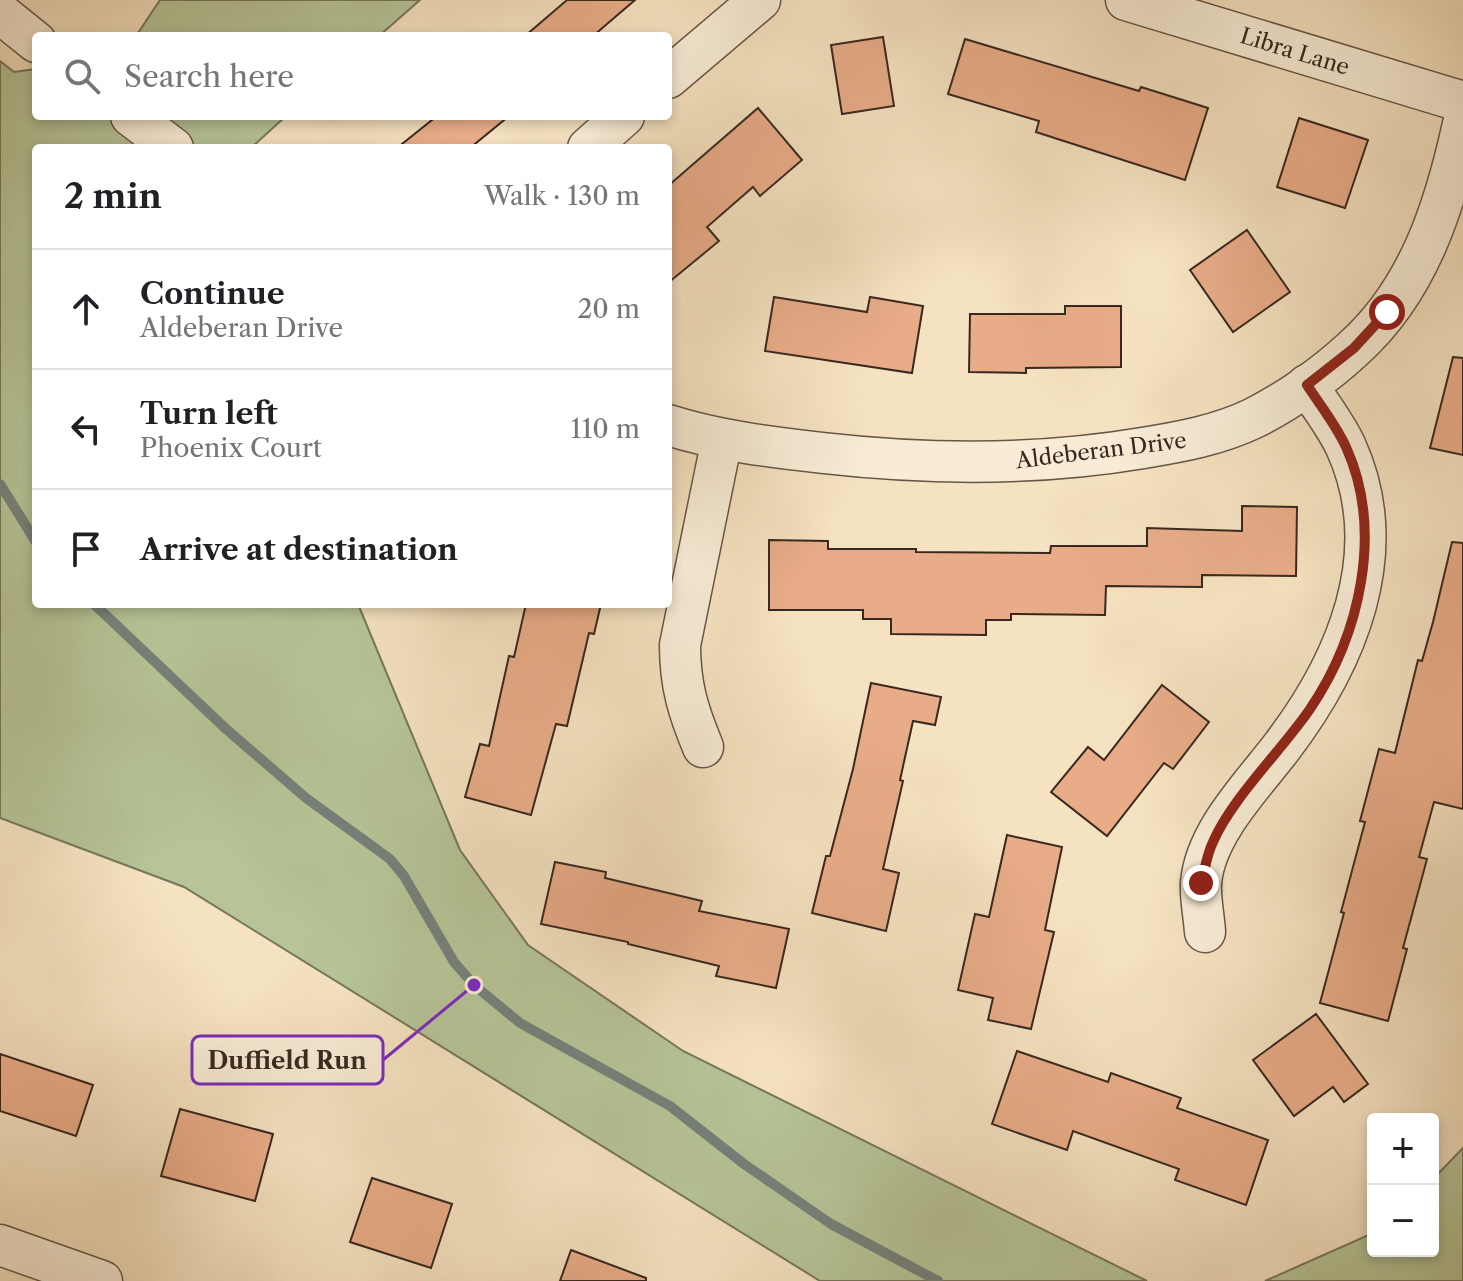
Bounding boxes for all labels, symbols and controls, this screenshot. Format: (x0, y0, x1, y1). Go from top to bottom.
street label: Libra Lane (1237, 22, 1353, 81)
search box (32, 32, 672, 120)
icon: search (60, 54, 104, 98)
text: Search here (124, 58, 294, 95)
text: 2 min (64, 175, 162, 217)
text: Walk · 130 m (484, 180, 640, 212)
text: Continue (140, 275, 285, 312)
icon: ahead (64, 287, 108, 331)
text: 20 m (577, 293, 640, 325)
route start (1369, 294, 1405, 330)
text: Aldeberan Drive (140, 312, 343, 344)
text: Turn left (140, 395, 277, 432)
icon: left (64, 407, 108, 451)
text: 110 m (571, 413, 640, 445)
street label: Aldeberan Drive (1013, 427, 1188, 474)
text: Phoenix Court (140, 432, 322, 464)
icon: arrive (64, 527, 108, 571)
text: Arrive at destination (140, 531, 458, 568)
route end (1183, 865, 1219, 901)
callout: Duffield Run (192, 1036, 383, 1084)
text: Duffield Run (207, 1046, 367, 1075)
map controls (1367, 1113, 1439, 1257)
button: + (1367, 1113, 1439, 1185)
button: − (1367, 1185, 1439, 1257)

